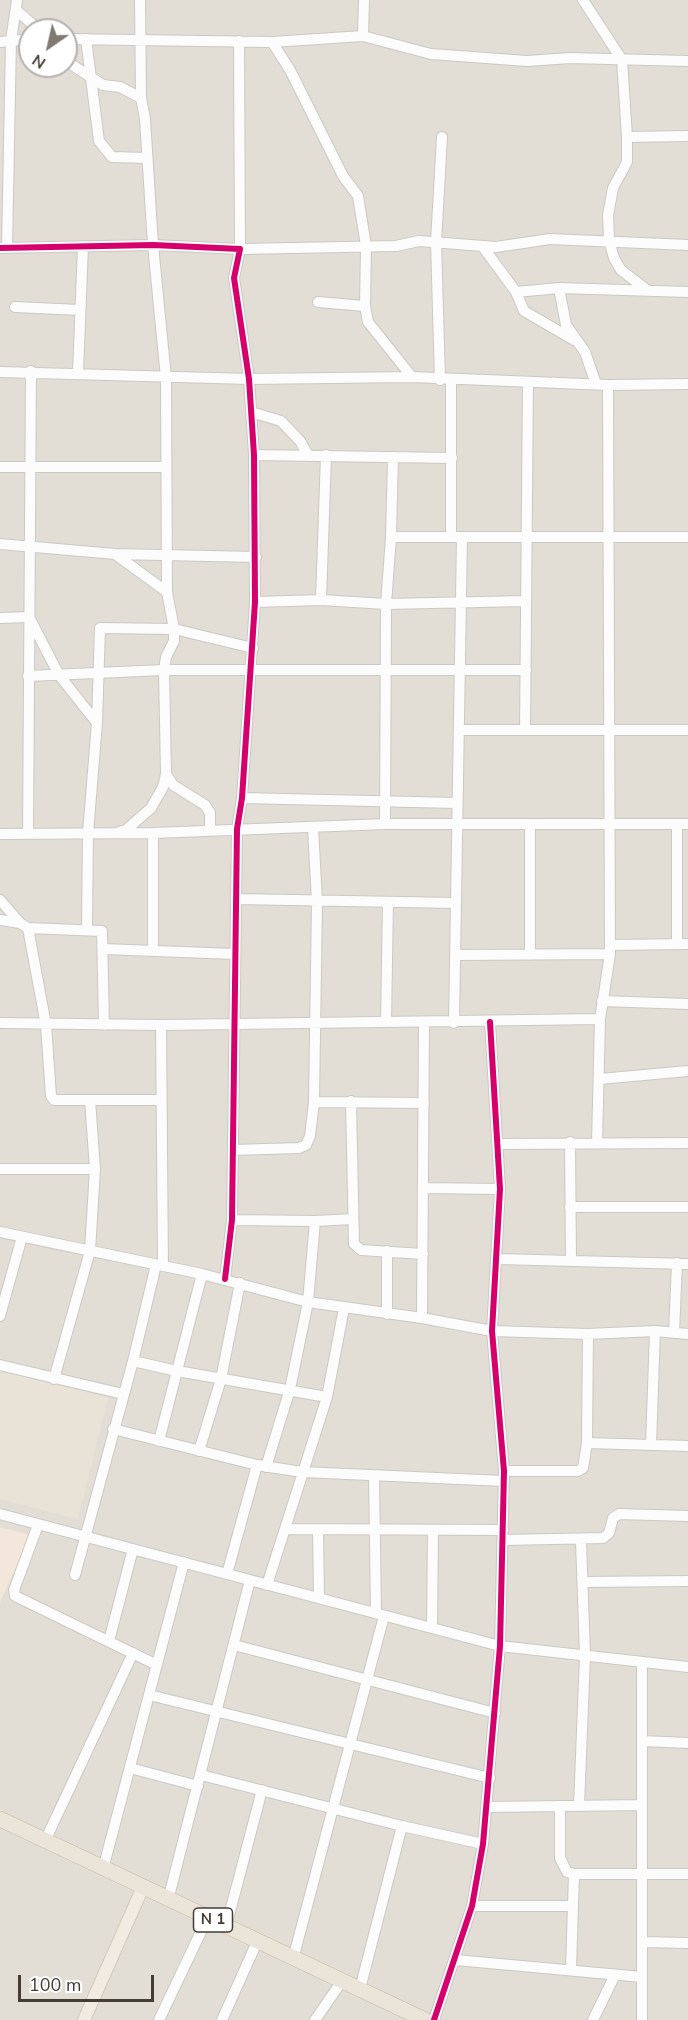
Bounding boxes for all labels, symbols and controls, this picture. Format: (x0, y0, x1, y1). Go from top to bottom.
north arrow (18, 18, 78, 78)
text: N (28, 49, 50, 74)
road number: N 1 (194, 1908, 232, 1932)
scale bar (21, 1963, 158, 2001)
text: 100 m (29, 1973, 81, 1997)

